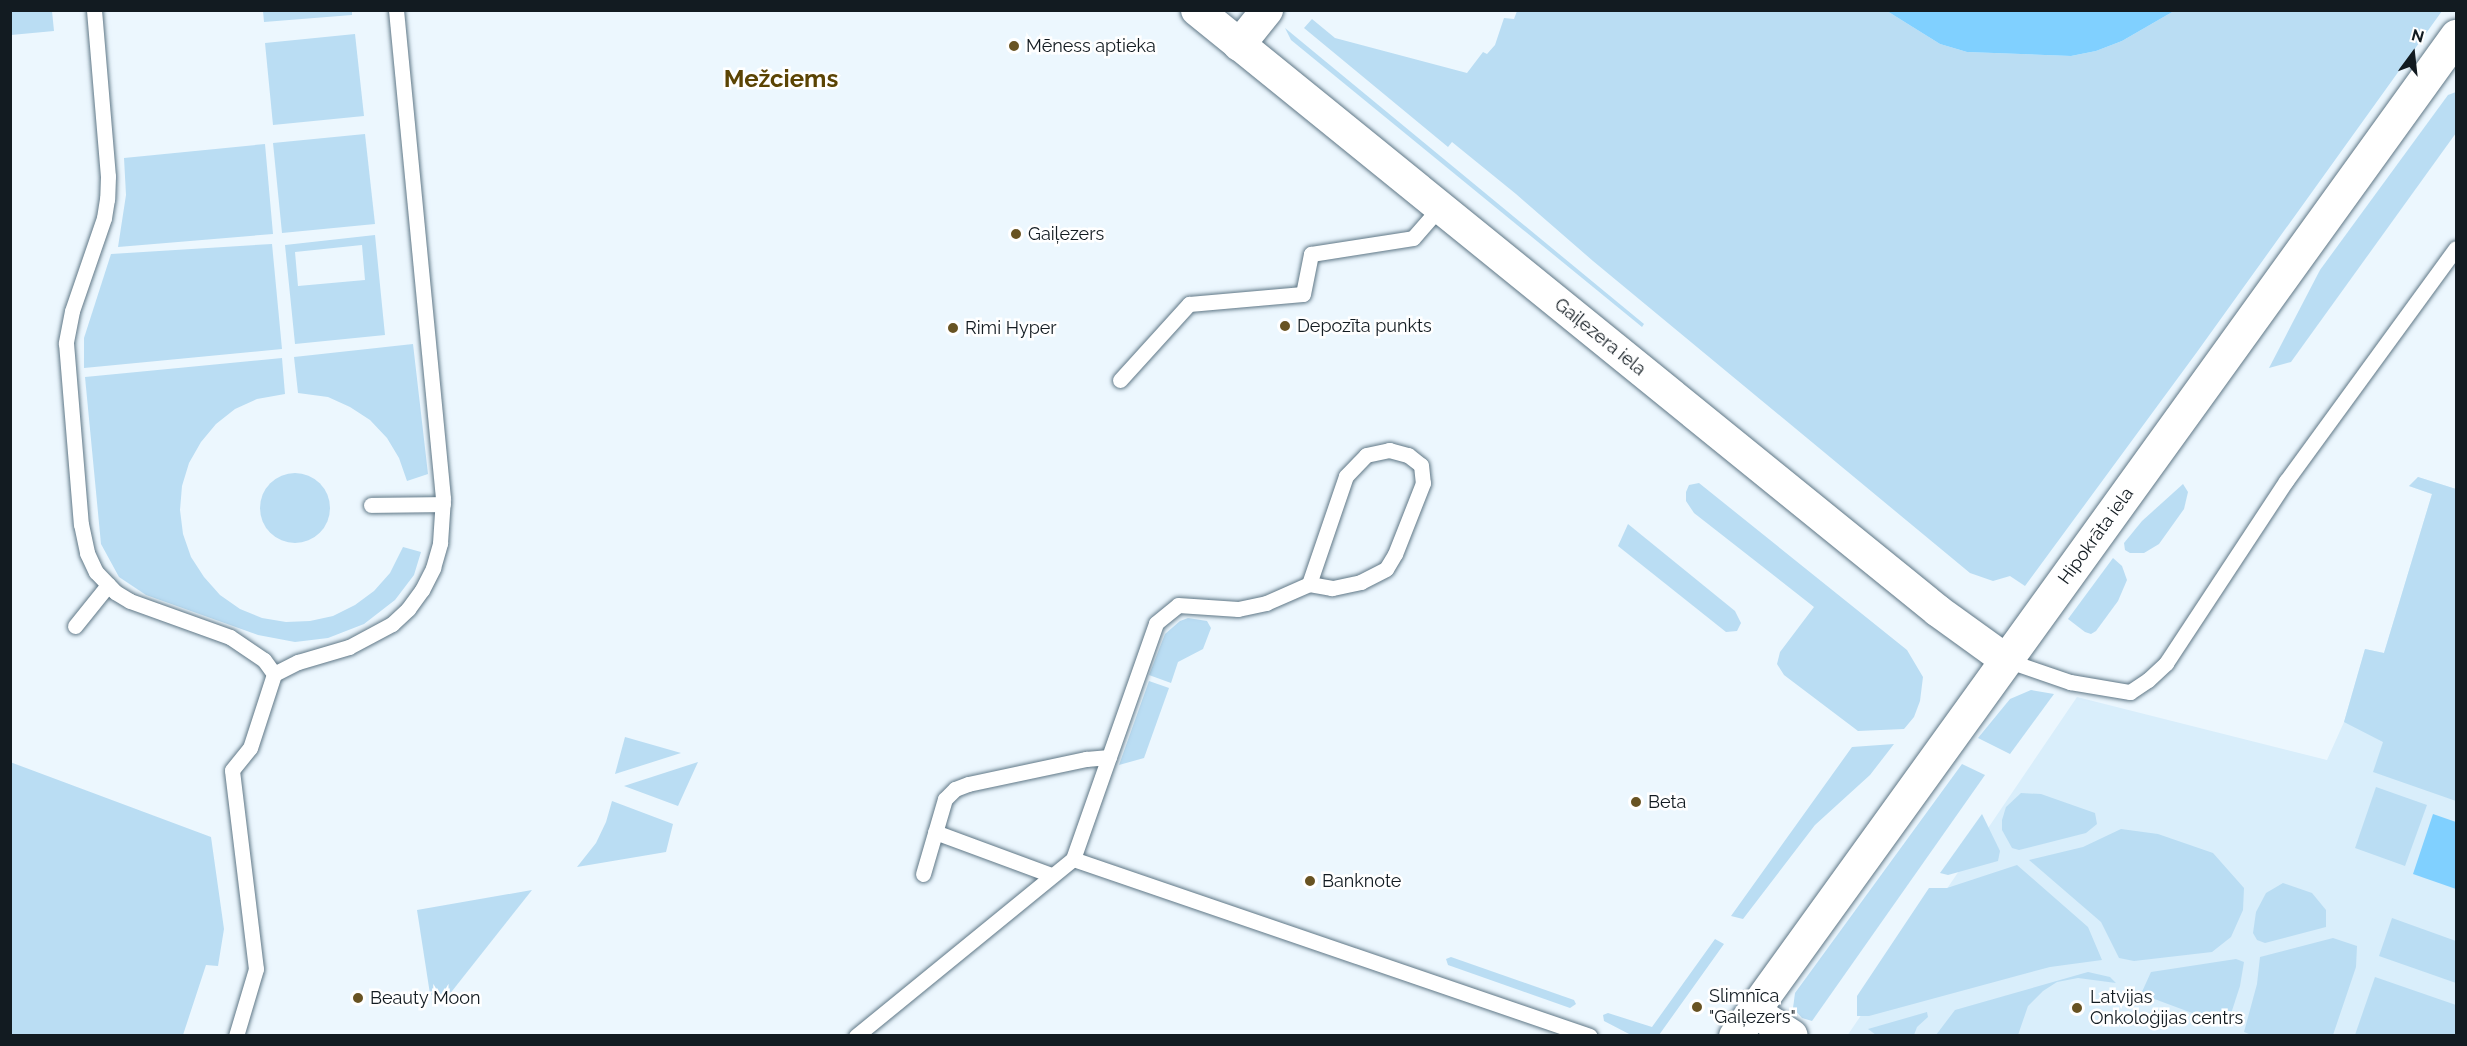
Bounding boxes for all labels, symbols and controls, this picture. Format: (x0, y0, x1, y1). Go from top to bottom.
north arrow (2383, 24, 2443, 84)
text: N (2409, 25, 2426, 47)
place label: Mēness aptieka (1026, 35, 1156, 57)
marker: Mēness aptieka (1007, 39, 1021, 53)
district label: Mežciems (724, 65, 838, 93)
place label: Gaiļezers (1028, 223, 1104, 245)
marker: Gaiļezers (1009, 227, 1023, 241)
street label: Gaiļezera iela (1550, 294, 1650, 380)
place label: Depozīta punkts (1297, 315, 1432, 337)
place label: Rimi Hyper (965, 317, 1057, 339)
marker: Depozīta punkts (1278, 319, 1292, 333)
marker: Rimi Hyper (946, 321, 960, 335)
street label: Hipokrāta iela (2054, 483, 2138, 589)
place label: Beta (1648, 791, 1686, 813)
marker: Beta (1629, 795, 1643, 809)
place label: Banknote (1322, 870, 1401, 892)
marker: Banknote (1303, 874, 1317, 888)
place label: Slimnīca "Gaiļezers" (1709, 986, 1796, 1028)
place label: Beauty Moon (370, 987, 481, 1009)
place label: Latvijas Onkoloģijas centrs (2090, 987, 2243, 1030)
marker: Beauty Moon (351, 991, 365, 1005)
marker: Latvijas Onkoloģijas centrs (2068, 999, 2086, 1017)
marker: Slimnīca "Gaiļezers" (1690, 1000, 1704, 1014)

